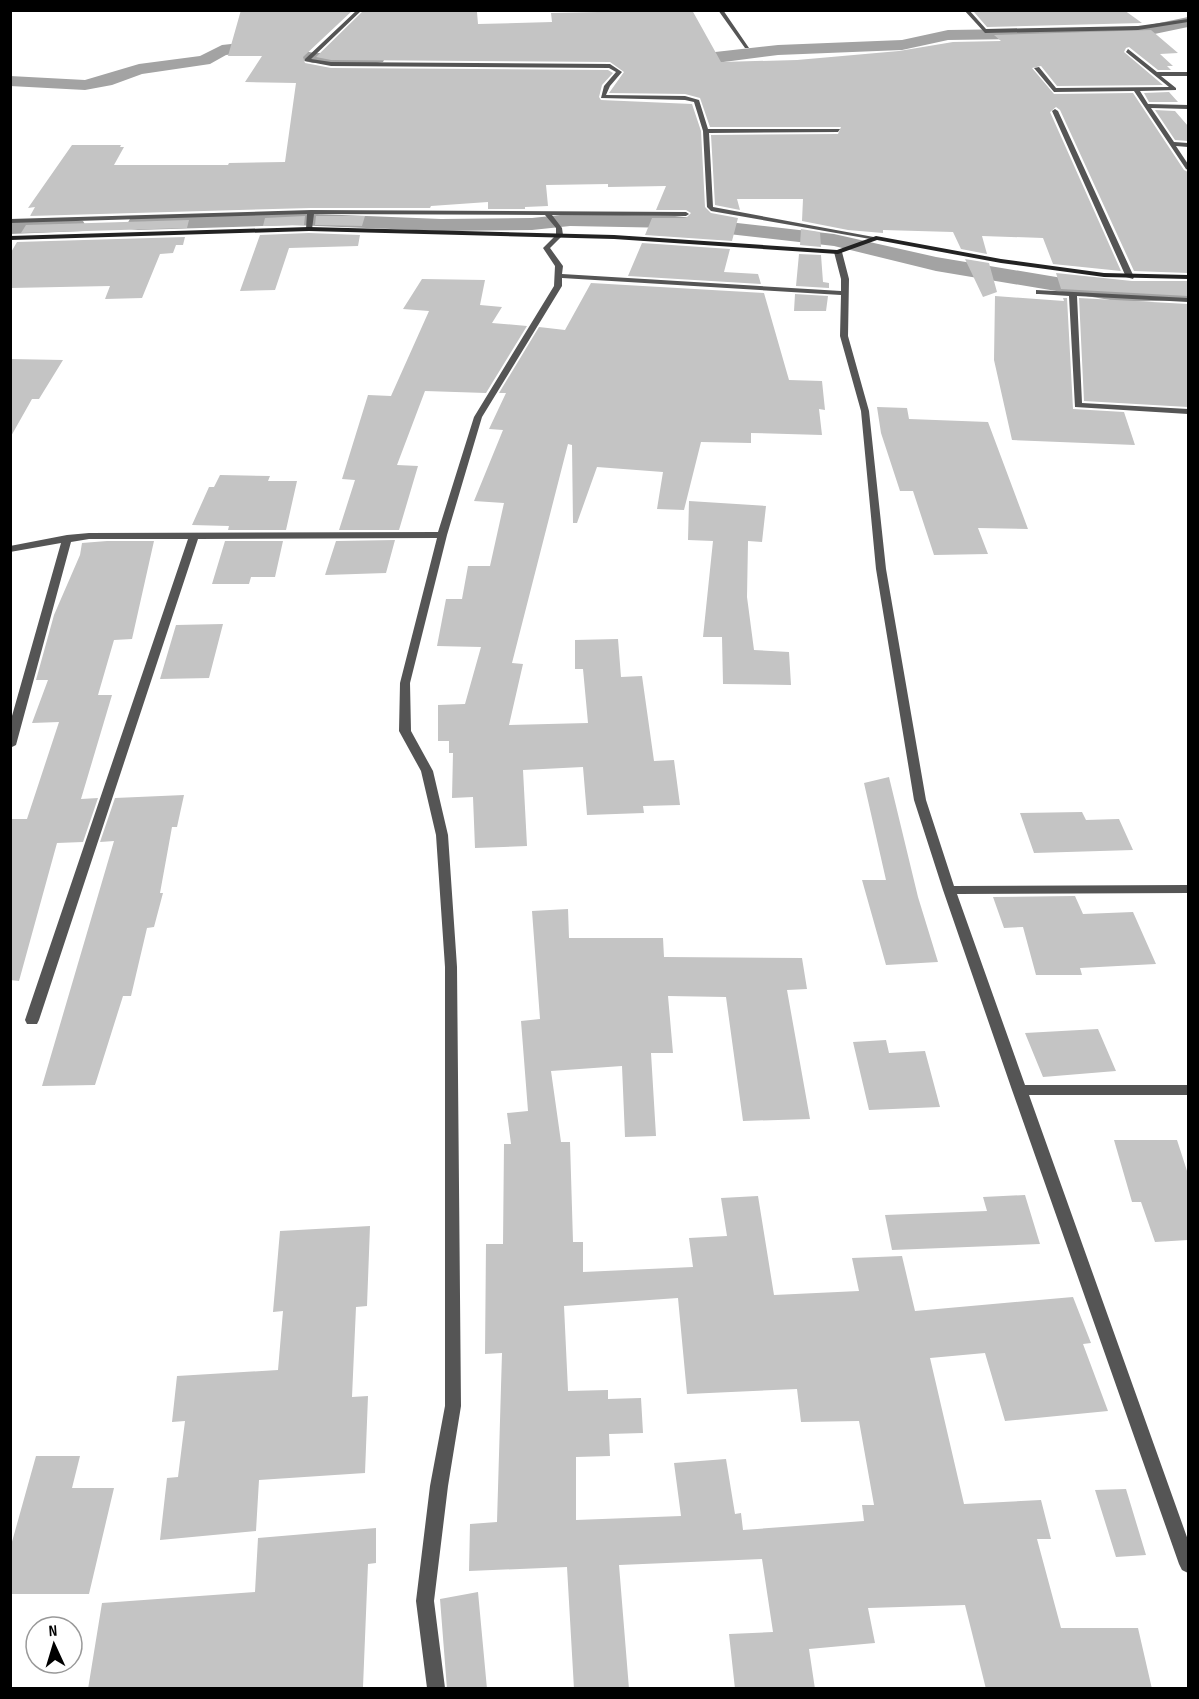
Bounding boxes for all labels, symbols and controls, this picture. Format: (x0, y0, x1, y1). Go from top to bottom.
north arrow (24, 1615, 84, 1675)
text: N (48, 1622, 58, 1641)

